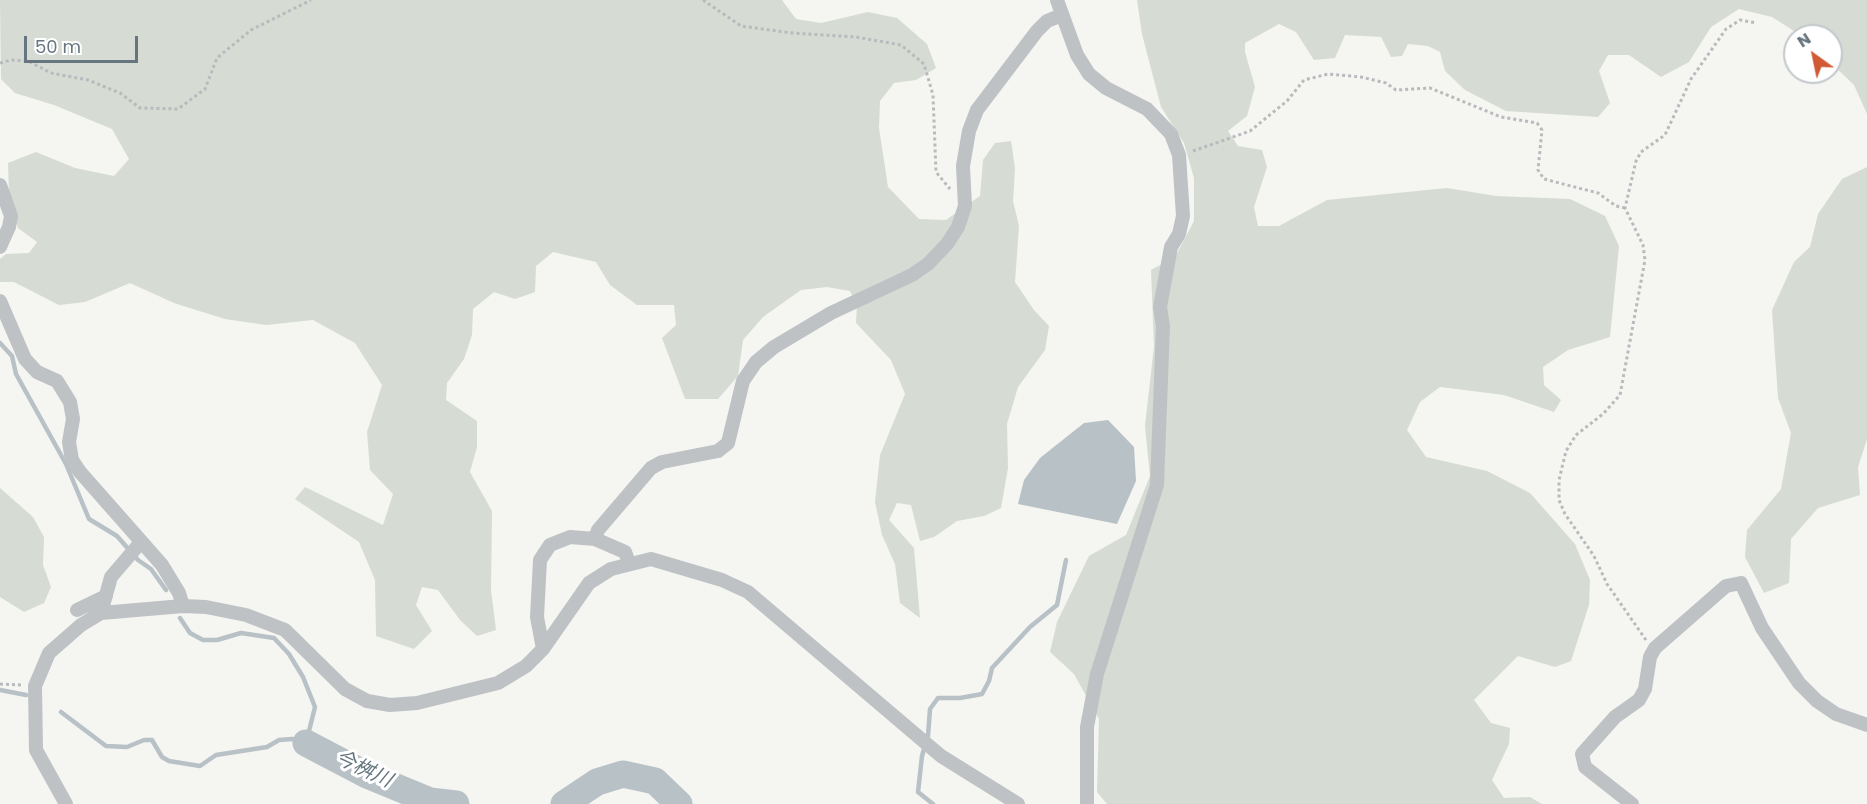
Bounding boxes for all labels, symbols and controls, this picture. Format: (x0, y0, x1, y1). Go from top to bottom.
scale bar (27, 24, 141, 62)
north arrow (1783, 24, 1843, 84)
text: N (1793, 27, 1815, 53)
text: 50 m (35, 34, 81, 59)
water label: 今桝川 (331, 746, 395, 794)

